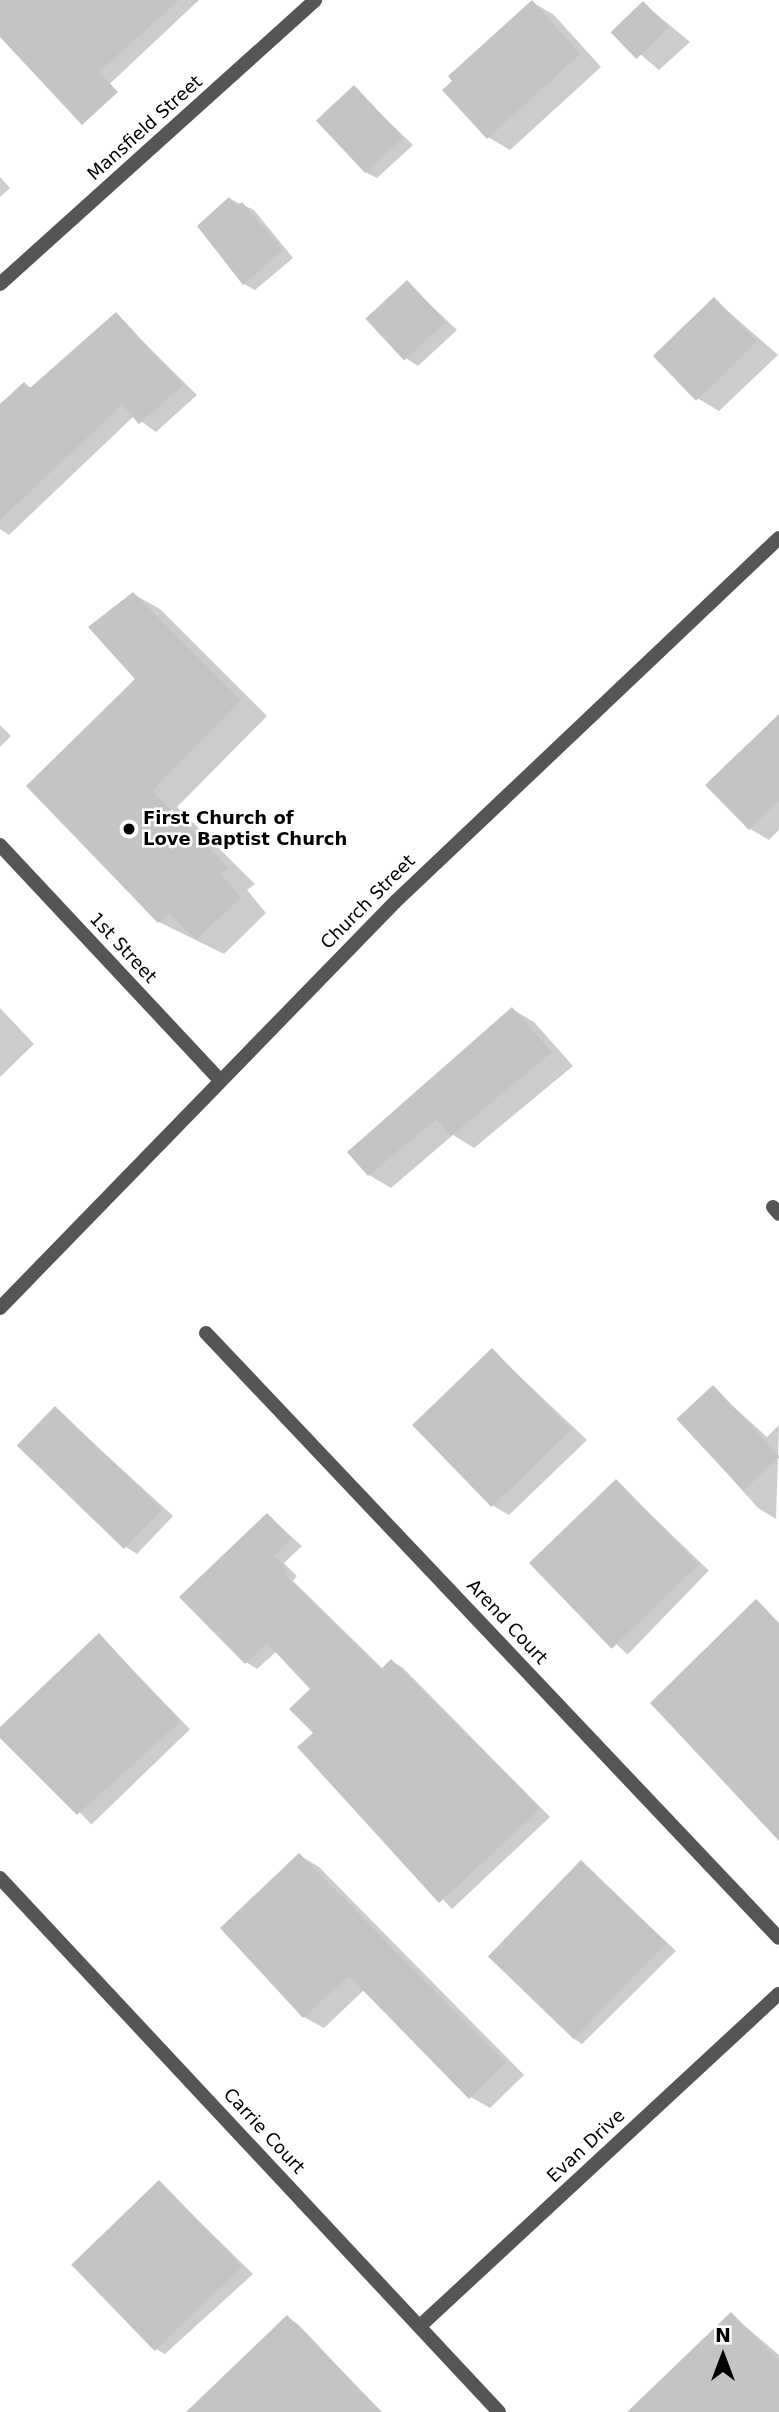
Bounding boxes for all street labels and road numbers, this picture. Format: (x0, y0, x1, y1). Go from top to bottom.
street label: Mansfield Street (83, 71, 207, 185)
street label: Church Street (316, 850, 420, 954)
street label: 1st Street (85, 908, 161, 988)
street label: Arend Court (462, 1575, 552, 1669)
street label: Carrie Court (219, 2084, 309, 2178)
street label: Evan Drive (543, 2105, 629, 2187)

